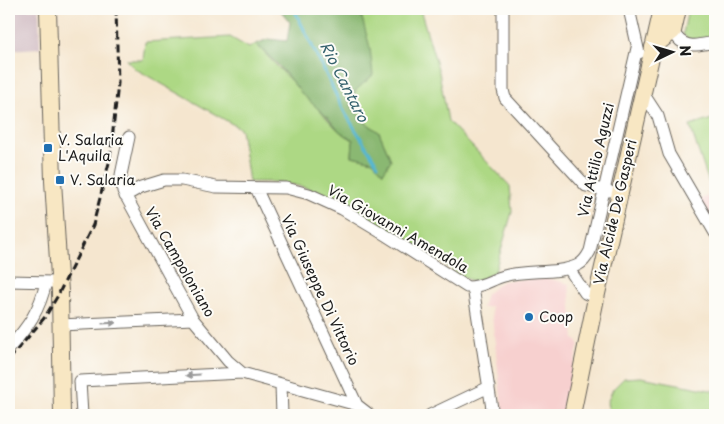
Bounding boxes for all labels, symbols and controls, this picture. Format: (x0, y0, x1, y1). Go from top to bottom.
north arrow (646, 28, 696, 78)
water label: Rio Cantaro (315, 37, 376, 126)
text: N (675, 44, 696, 57)
street label: Via Attilio Aguzzi (572, 101, 619, 219)
place label: V. Salaria L'Aquila (58, 129, 123, 166)
street label: Via Alcide De Gasperi (588, 137, 641, 287)
marker: V. Salaria L'Aquila (42, 142, 54, 154)
place label: V. Salaria (70, 169, 135, 190)
marker: V. Salaria (54, 174, 66, 186)
street label: Via Giovanni Amendola (324, 179, 473, 278)
street label: Via Campoloniano (140, 203, 221, 321)
street label: Via Giuseppe Di Vittorio (276, 211, 365, 369)
place label: Coop (539, 306, 573, 327)
marker: Coop (523, 311, 535, 323)
one-way arrow (101, 318, 117, 326)
one-way arrow (185, 371, 201, 379)

